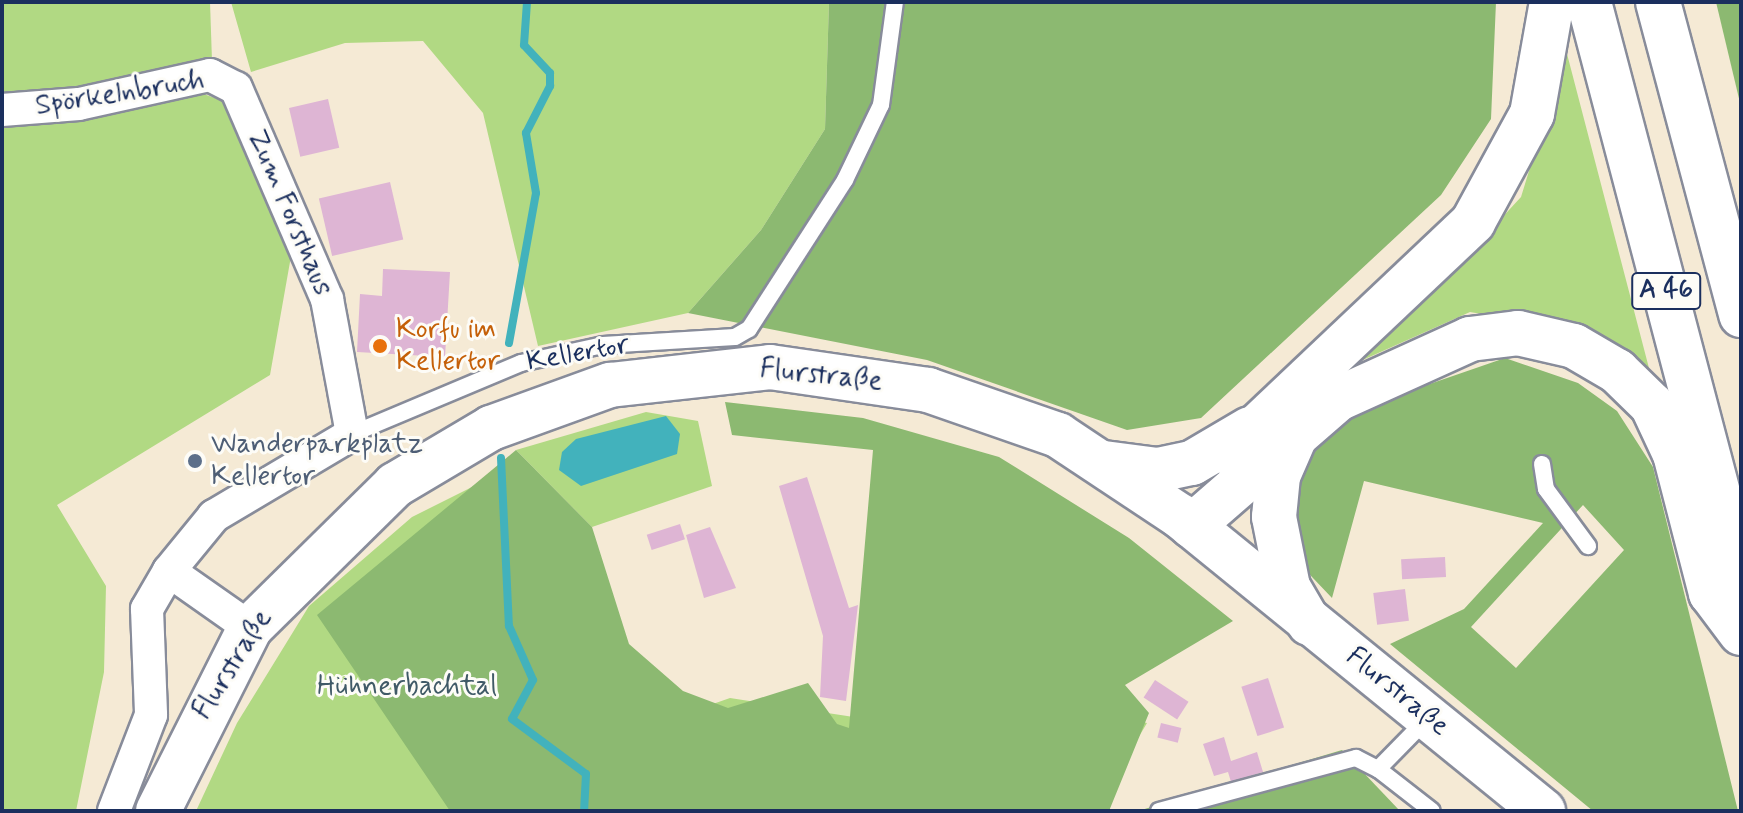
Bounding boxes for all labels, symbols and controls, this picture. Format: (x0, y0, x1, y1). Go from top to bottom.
street label: Spörkelnbruch (33, 64, 207, 124)
street label: Zum Forsthaus (239, 125, 339, 301)
road number: A 46 (1630, 269, 1702, 313)
place label: Korfu im Kellertor (396, 313, 500, 379)
street label: Kellertor (524, 328, 632, 380)
marker: Korfu im Kellertor (371, 337, 389, 355)
street label: Flurstraße (758, 353, 884, 399)
place label: Wanderparkplatz Kellertor (211, 428, 423, 494)
marker: Wanderparkplatz Kellertor (186, 452, 204, 470)
street label: Flurstraße (186, 604, 280, 726)
street label: Flurstraße (1339, 640, 1455, 744)
park label: Hühnerbachtal (317, 670, 497, 704)

